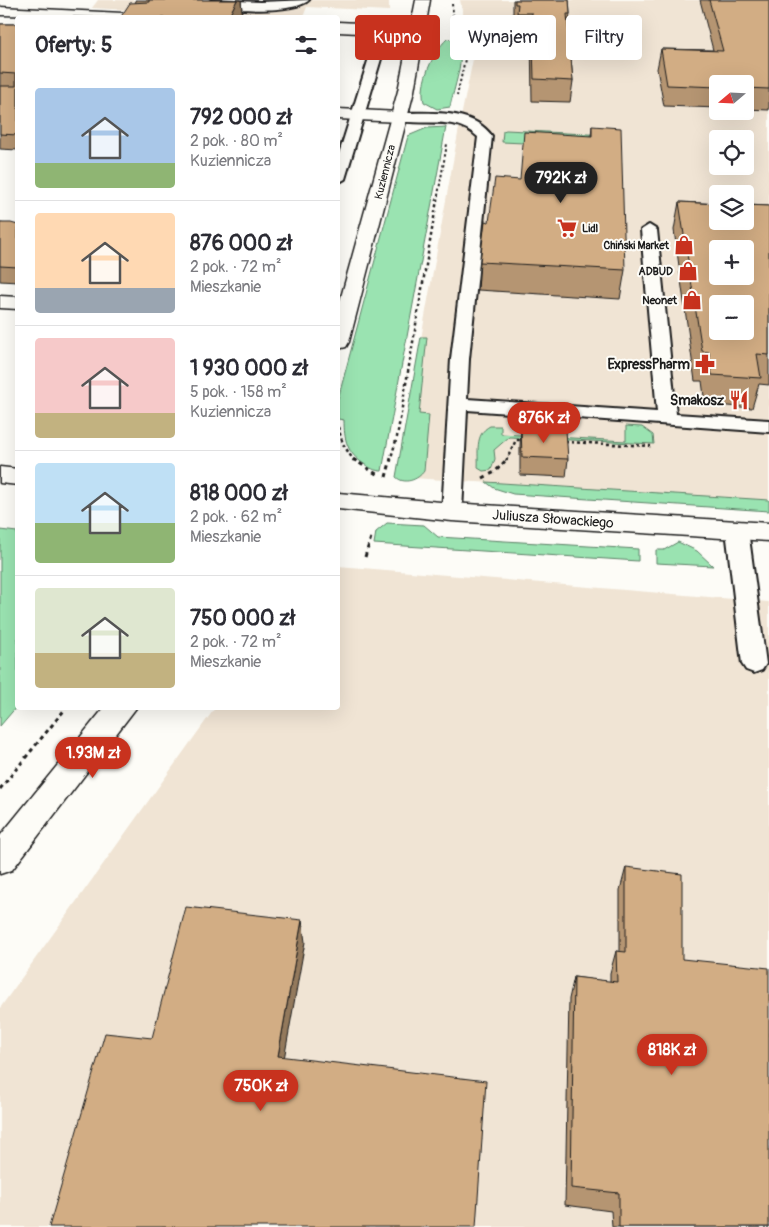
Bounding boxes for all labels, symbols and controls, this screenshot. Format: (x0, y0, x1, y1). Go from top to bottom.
chip: Kupno (355, 15, 440, 60)
chip: Wynajem (450, 15, 556, 60)
chip: Filtry (566, 15, 642, 60)
icon: filters (292, 31, 320, 59)
text: Oferty: 5 (35, 32, 112, 59)
north arrow (709, 75, 754, 120)
map controls (709, 75, 754, 340)
text: 792 000 zł (190, 104, 292, 131)
icon: home (75, 108, 135, 168)
button: locate (709, 130, 754, 175)
text: 2 pok. · 80 m² (190, 131, 283, 151)
street label: Kuziennicza (372, 143, 398, 201)
text: Kuziennicza (190, 151, 271, 171)
pin: 792K zł (515, 162, 607, 204)
text: 792K zł (535, 168, 587, 188)
button: layers (709, 185, 754, 230)
supermarket icon: Lidl (556, 217, 578, 239)
place label: Lidl (582, 222, 599, 235)
text: 876 000 zł (190, 230, 292, 257)
icon: home (75, 233, 135, 293)
shop icon: Chiński Market (673, 234, 695, 256)
place label: Chiński Market (603, 239, 670, 252)
button: + (709, 240, 754, 285)
text: 2 pok. · 72 m² (190, 257, 281, 277)
shop icon: ADBUD (677, 260, 699, 282)
place label: ADBUD (639, 265, 673, 278)
text: Mieszkanie (190, 277, 261, 297)
shop icon: Neonet (681, 289, 703, 311)
place label: Neonet (642, 294, 678, 307)
button: − (709, 295, 754, 340)
pharmacy icon: ExpressPharm (694, 353, 716, 375)
text: 1 930 000 zł (190, 355, 308, 382)
place label: ExpressPharm (607, 356, 691, 373)
icon: home (75, 358, 135, 418)
text: 5 pok. · 158 m² (190, 382, 287, 402)
restaurant icon: Smakosz (728, 389, 750, 411)
place label: Smakosz (670, 392, 725, 409)
text: Kuziennicza (190, 402, 271, 422)
pin: 876K zł (498, 402, 590, 444)
text: 876K zł (518, 408, 570, 428)
text: 818 000 zł (190, 480, 288, 507)
icon: home (75, 483, 135, 543)
street label: Juliusza Słowackiego (492, 506, 615, 532)
text: 2 pok. · 62 m² (190, 507, 282, 527)
text: Mieszkanie (190, 527, 261, 547)
text: 750 000 zł (190, 605, 295, 632)
icon: home (75, 608, 135, 668)
text: 2 pok. · 72 m² (190, 632, 281, 652)
text: Mieszkanie (190, 652, 261, 672)
pin: 1.93M zł (41, 736, 145, 779)
text: 1.93M zł (66, 743, 120, 763)
pin: 818K zł (626, 1034, 718, 1076)
text: 818K zł (648, 1040, 696, 1060)
pin: 750K zł (215, 1070, 307, 1112)
text: 750K zł (234, 1076, 288, 1096)

